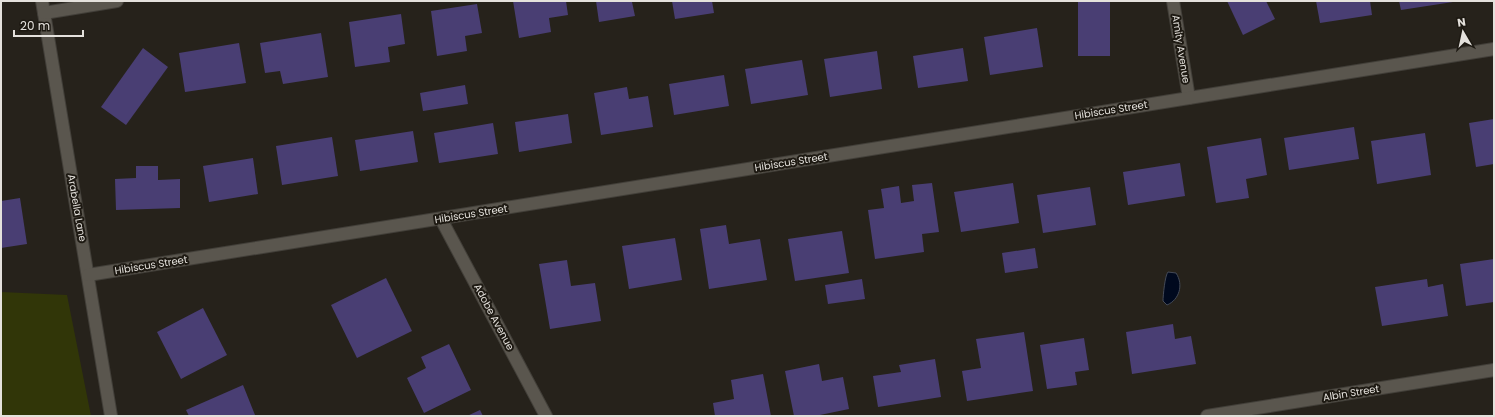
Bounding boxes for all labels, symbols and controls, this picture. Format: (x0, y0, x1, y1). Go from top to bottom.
scale bar (14, 12, 83, 38)
north arrow (1443, 12, 1483, 52)
street label: Amity Avenue (1168, 14, 1194, 84)
text: N (1456, 14, 1467, 31)
text: 20 m (20, 17, 50, 34)
street label: Hibiscus Street (1074, 97, 1149, 123)
street label: Hibiscus Street (754, 149, 829, 175)
street label: Arabella Lane (64, 173, 90, 243)
street label: Hibiscus Street (434, 201, 509, 227)
street label: Hibiscus Street (114, 252, 189, 278)
street label: Adobe Avenue (470, 281, 518, 353)
street label: Albin Street (1322, 381, 1381, 405)

